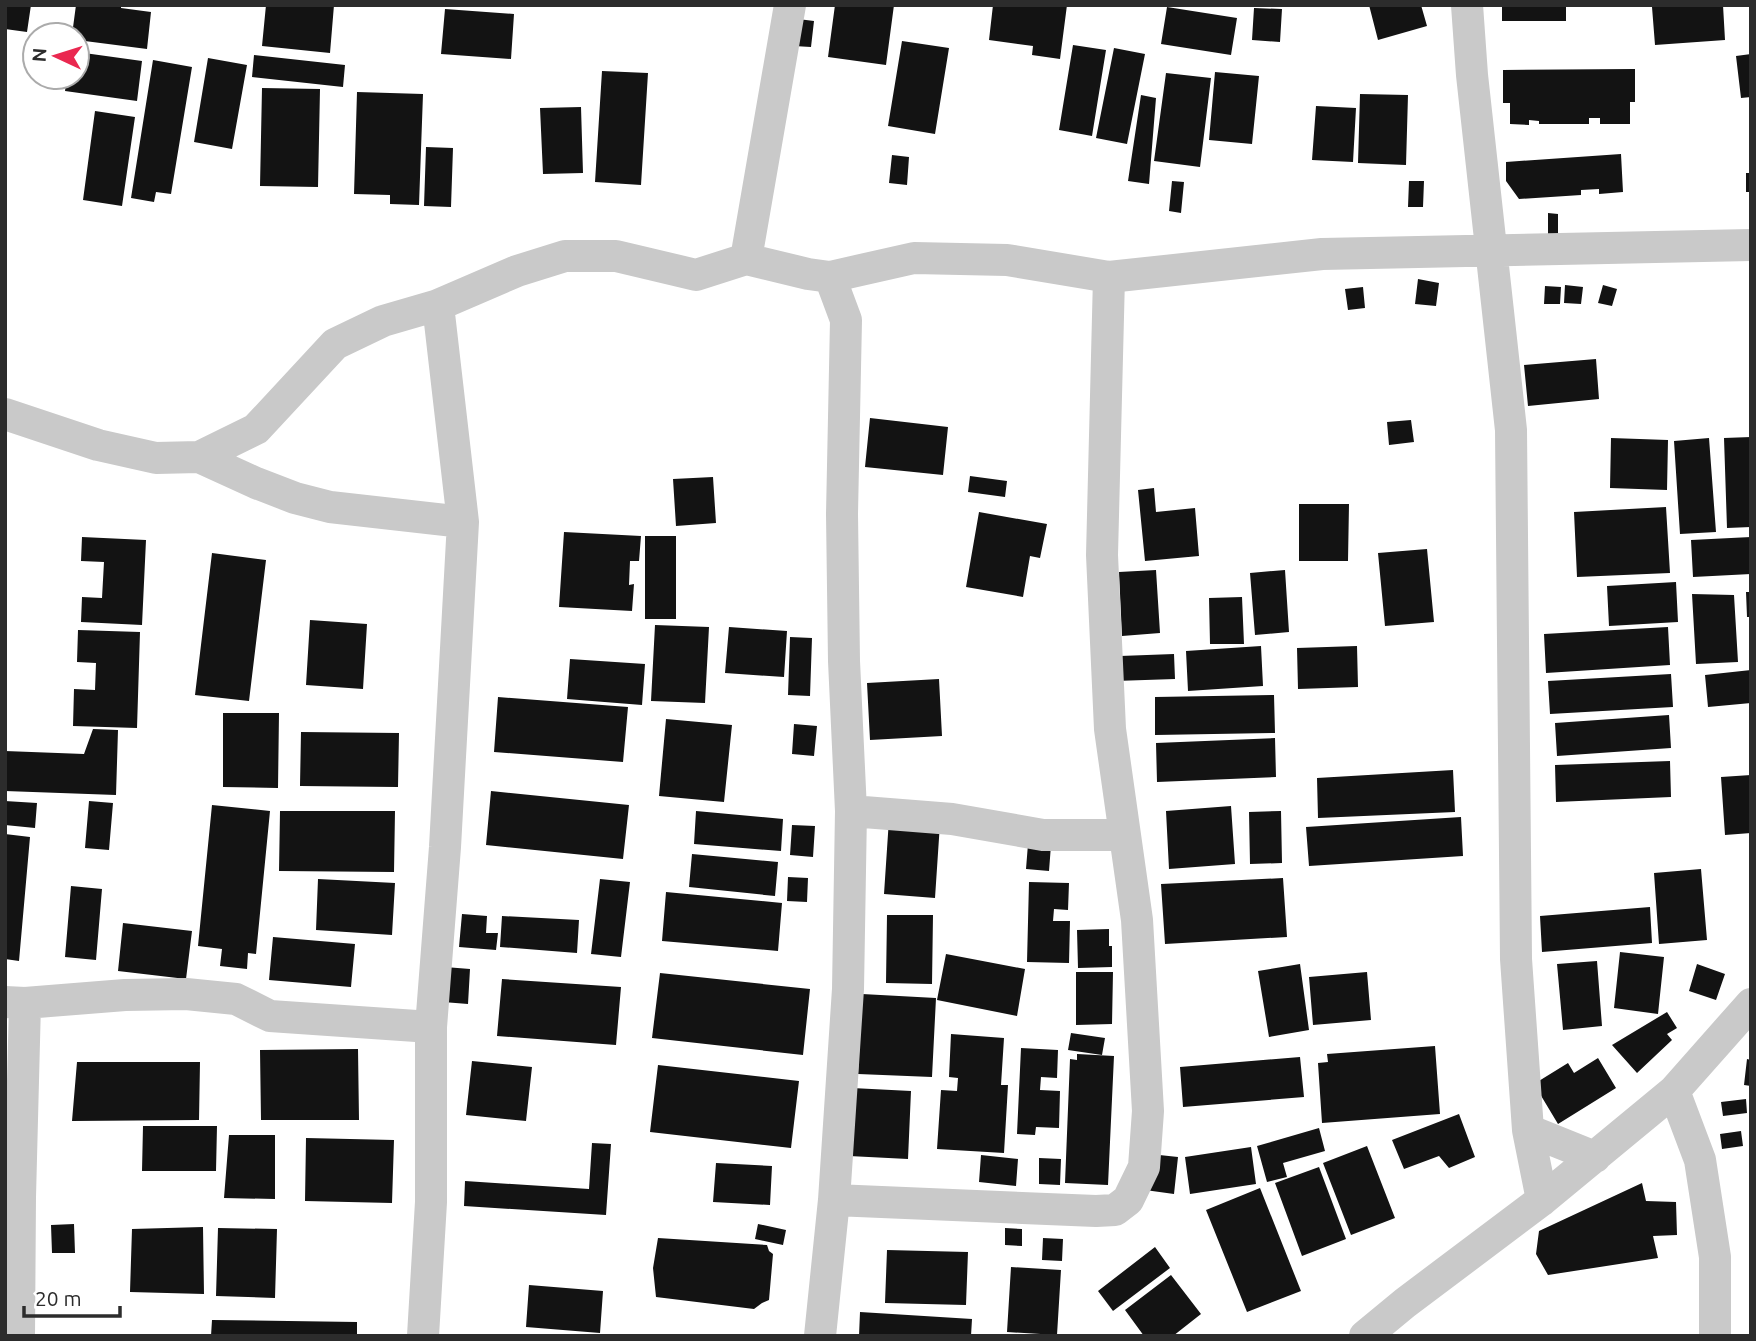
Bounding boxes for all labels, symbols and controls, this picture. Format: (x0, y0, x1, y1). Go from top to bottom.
north arrow (21, 21, 91, 91)
text: N (28, 47, 51, 63)
scale bar (24, 1274, 121, 1318)
text: 20 m (35, 1286, 82, 1310)

